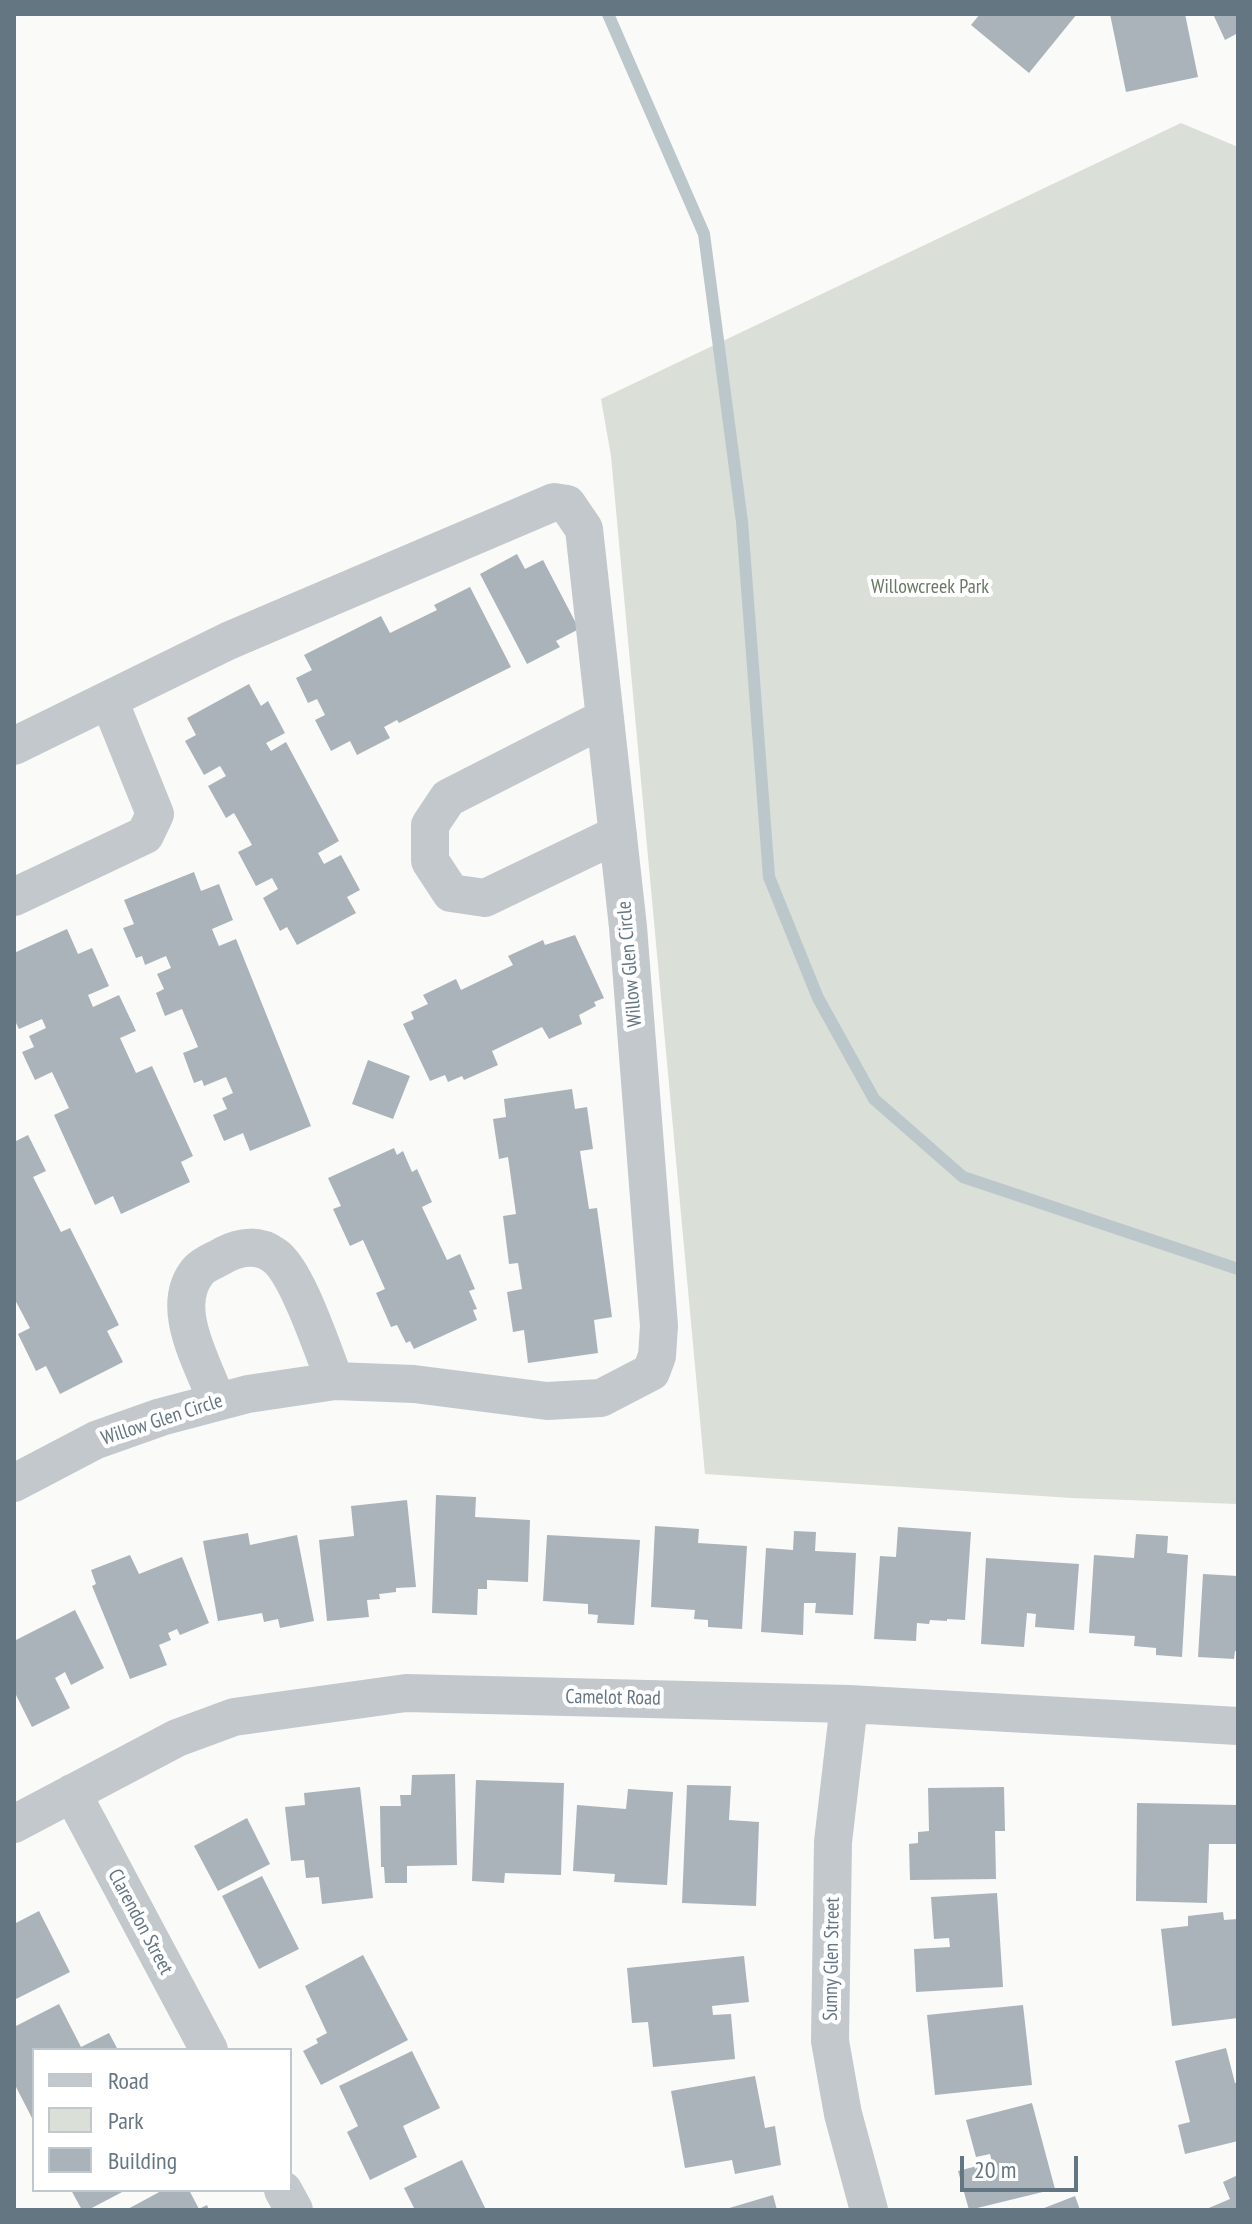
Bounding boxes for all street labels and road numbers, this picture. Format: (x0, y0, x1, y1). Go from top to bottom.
street label: Willow Glen Circle (613, 900, 647, 1028)
street label: Willow Glen Circle (98, 1389, 226, 1451)
street label: Camelot Road (565, 1685, 661, 1711)
street label: Clarendon Street (102, 1865, 178, 1979)
street label: Sunny Glen Street (819, 1897, 845, 2021)

